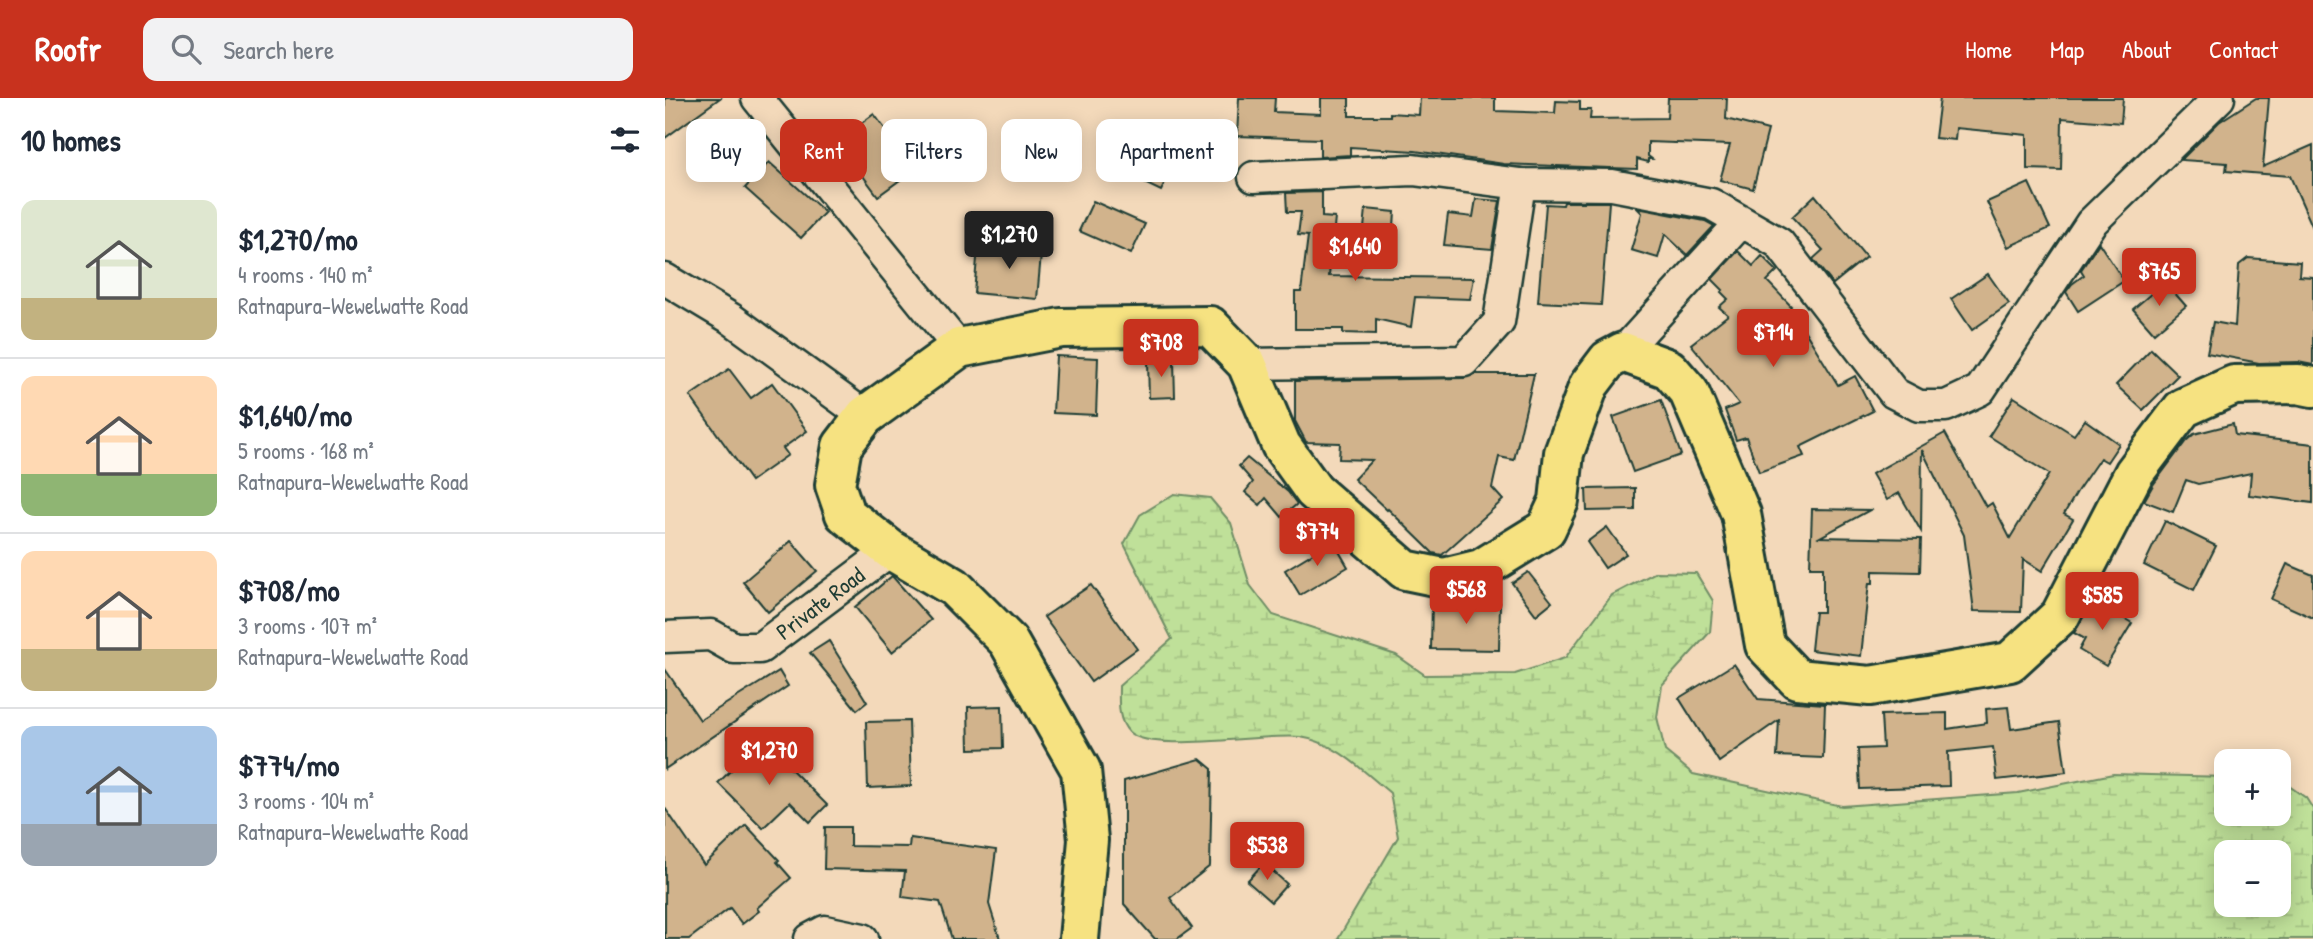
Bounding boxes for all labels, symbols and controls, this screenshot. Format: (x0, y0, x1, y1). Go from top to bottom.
search box (143, 18, 633, 81)
text: Roofr (35, 27, 101, 71)
icon: search (167, 30, 205, 68)
text: Search here (223, 32, 334, 67)
text: Home (1965, 33, 2012, 65)
text: Map (2050, 33, 2084, 65)
text: About (2122, 33, 2171, 65)
text: Contact (2209, 33, 2278, 65)
chip: Buy (686, 119, 766, 182)
chip: Rent (780, 119, 867, 182)
chip: Filters (881, 119, 987, 182)
chip: New (1001, 119, 1082, 182)
chip: Apartment (1096, 119, 1238, 182)
text: 10 homes (21, 120, 121, 160)
icon: filters (606, 121, 644, 159)
pin: $1,270 (952, 212, 1066, 271)
text: $1,270 (980, 218, 1038, 249)
text: $1,270/mo (238, 219, 358, 259)
pin: $1,640 (1298, 223, 1412, 283)
icon: home (77, 228, 161, 312)
text: $1,640 (1329, 230, 1381, 261)
pin: $765 (2118, 248, 2200, 308)
text: $765 (2138, 255, 2180, 286)
text: 4 rooms · 140 m² (238, 259, 372, 290)
text: Ratnapura-Wewelwatte Road (238, 290, 468, 321)
pin: $714 (1732, 310, 1814, 369)
text: $714 (1753, 316, 1793, 347)
pin: $708 (1120, 320, 1202, 379)
text: $708 (1139, 326, 1183, 357)
text: $1,640/mo (238, 395, 352, 435)
icon: home (77, 404, 161, 488)
text: 5 rooms · 168 m² (238, 435, 374, 466)
text: Ratnapura-Wewelwatte Road (238, 466, 468, 497)
pin: $774 (1276, 508, 1358, 568)
text: $774 (1295, 515, 1339, 546)
street label: Private Road (769, 560, 871, 646)
pin: $568 (1425, 566, 1507, 626)
text: $708/mo (238, 570, 340, 610)
text: $568 (1446, 573, 1486, 604)
pin: $585 (2061, 573, 2143, 632)
icon: home (77, 579, 161, 663)
text: $585 (2081, 579, 2123, 610)
text: 3 rooms · 107 m² (238, 610, 377, 641)
text: Ratnapura-Wewelwatte Road (238, 641, 468, 672)
pin: $1,270 (712, 728, 826, 787)
text: $1,270 (740, 734, 798, 765)
text: $774/mo (238, 745, 339, 785)
map controls (2214, 749, 2291, 917)
button: + (2214, 749, 2291, 826)
icon: home (77, 754, 161, 838)
text: 3 rooms · 104 m² (238, 785, 374, 816)
text: Ratnapura-Wewelwatte Road (238, 816, 468, 847)
pin: $538 (1226, 822, 1308, 882)
text: $538 (1246, 829, 1288, 860)
button: − (2214, 840, 2291, 917)

